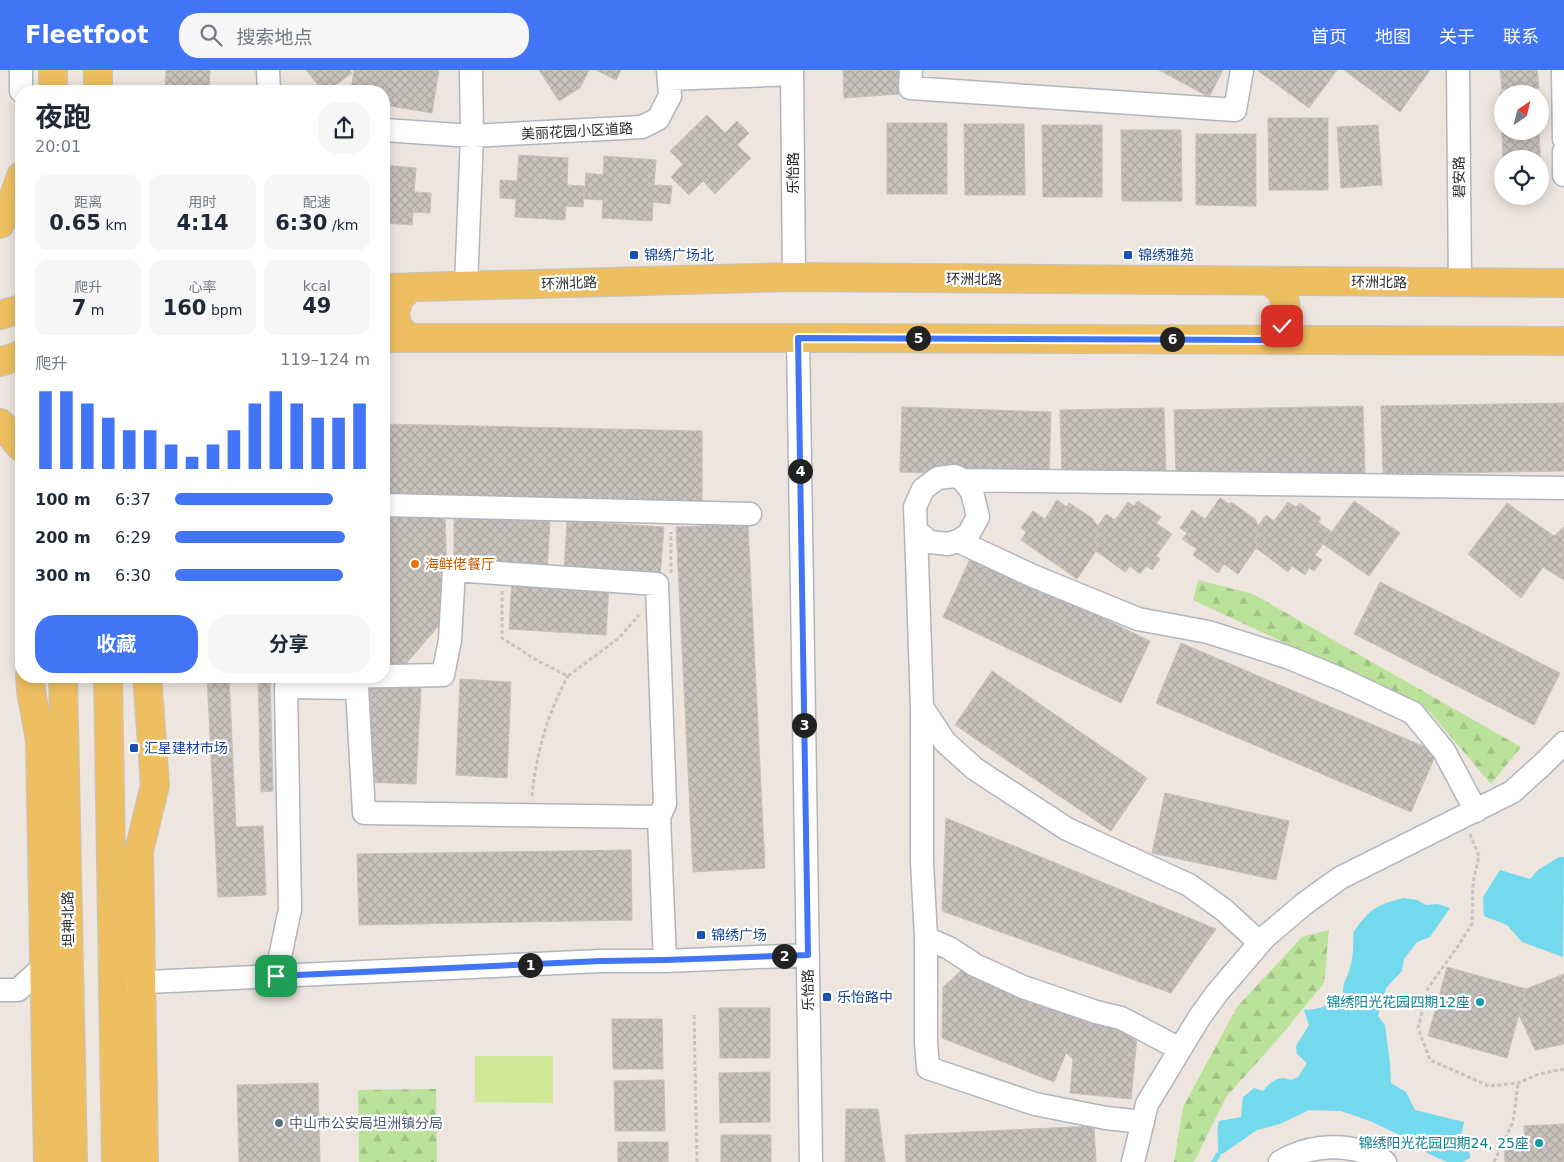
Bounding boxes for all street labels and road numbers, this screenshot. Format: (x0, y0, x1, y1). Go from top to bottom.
street label: 美丽花园小区道路 (521, 120, 633, 142)
street label: 乐怡路 (785, 152, 801, 194)
street label: 碧安路 (1451, 156, 1467, 198)
street label: 环洲北路 (946, 271, 1002, 287)
street label: 环洲北路 (541, 274, 597, 292)
street label: 环洲北路 (1351, 274, 1407, 290)
street label: 坦神北路 (60, 891, 76, 947)
street label: 乐怡路 (800, 969, 816, 1011)

